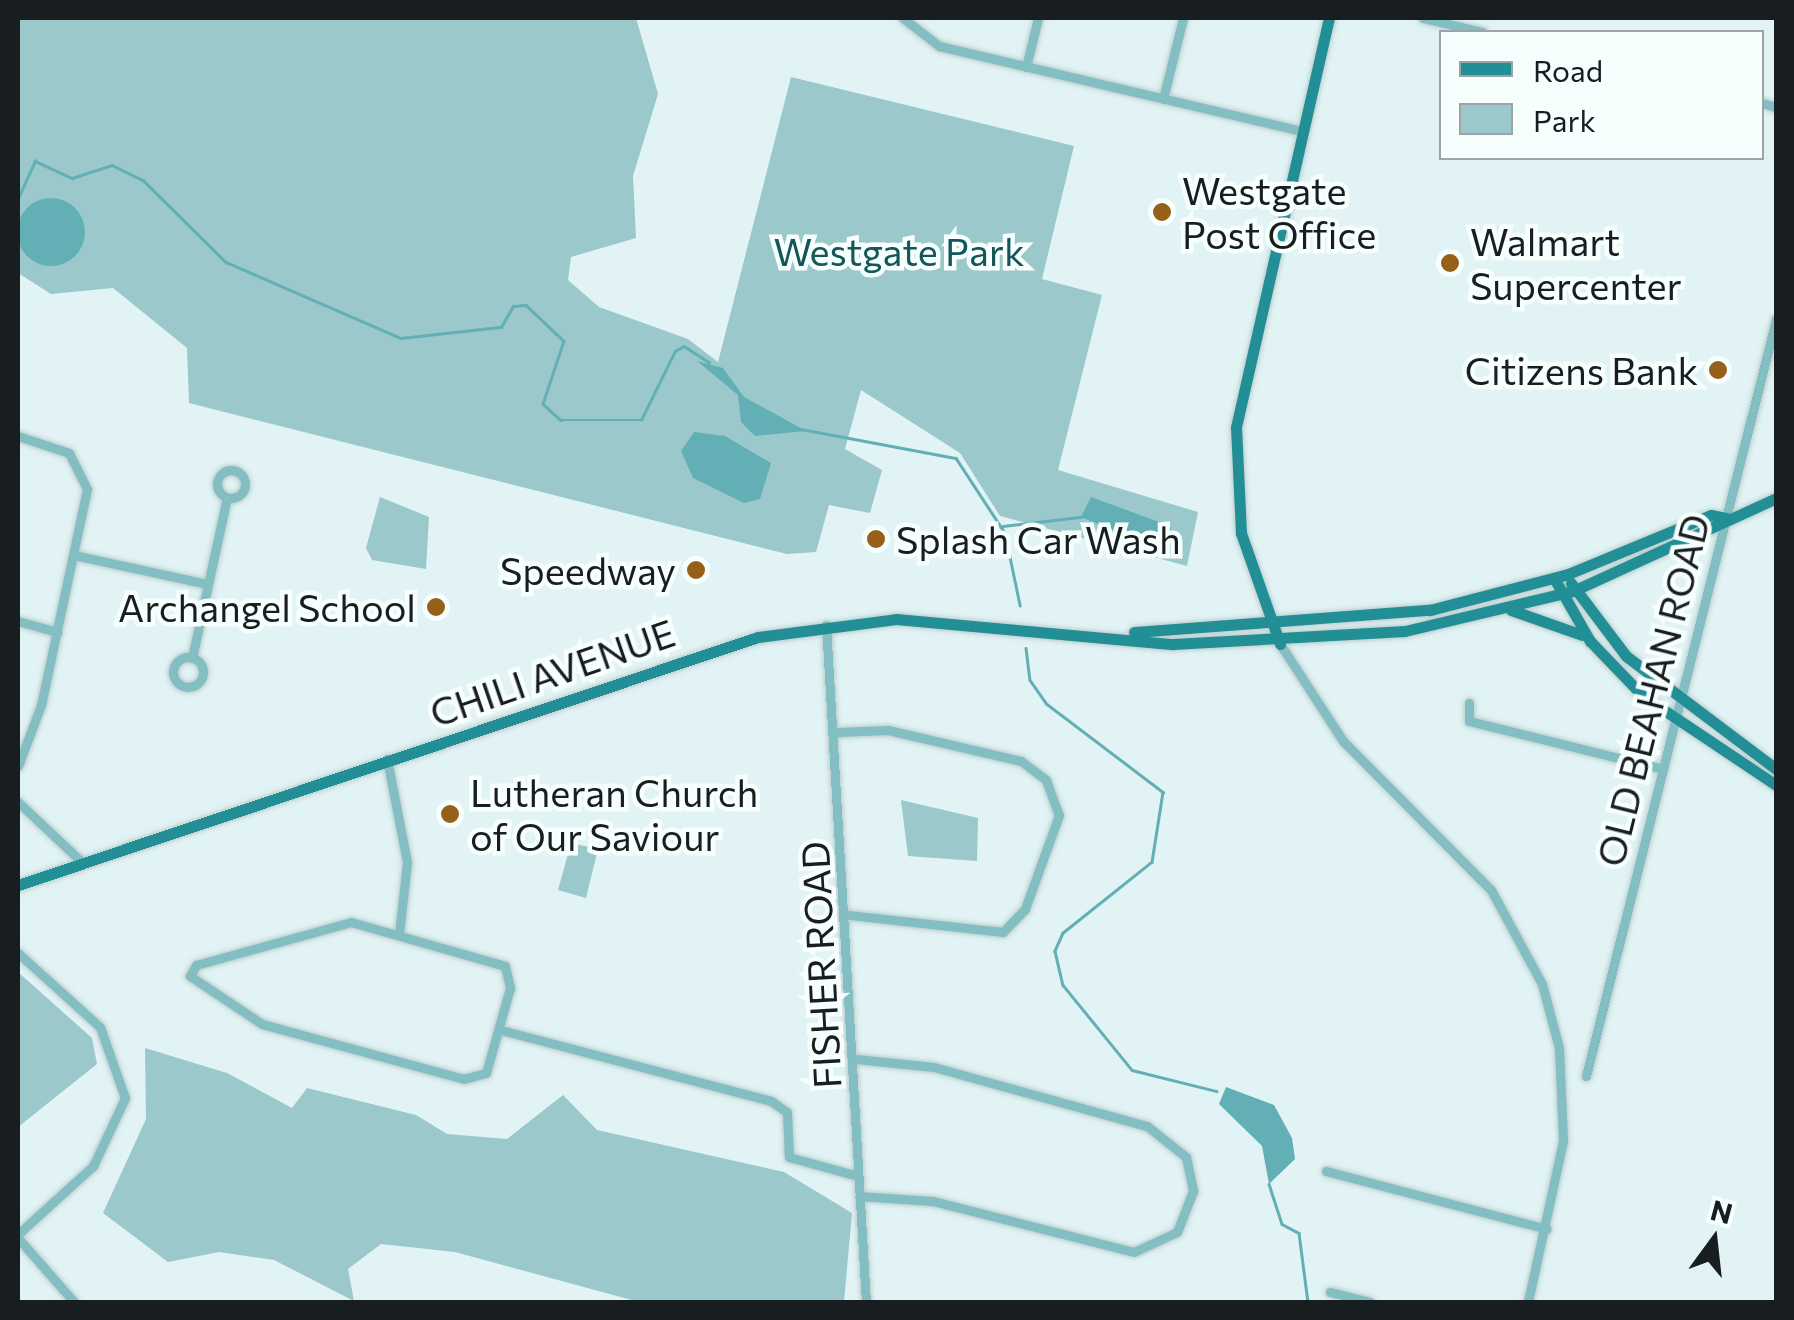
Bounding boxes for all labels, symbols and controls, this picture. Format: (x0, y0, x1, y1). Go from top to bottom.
legend (1439, 30, 1764, 160)
text: Road (1533, 51, 1603, 88)
text: Park (1533, 101, 1596, 138)
place label: Westgate Post Office (1182, 167, 1376, 256)
marker: Westgate Post Office (1151, 201, 1173, 223)
place label: Walmart Supercenter (1470, 218, 1682, 308)
park label: Westgate Park (773, 228, 1025, 274)
marker: Walmart Supercenter (1439, 252, 1461, 274)
place label: Citizens Bank (1465, 347, 1698, 393)
marker: Citizens Bank (1707, 359, 1729, 381)
street label: OLD BEAHAN ROAD (1586, 509, 1718, 871)
place label: Splash Car Wash (896, 516, 1181, 562)
marker: Splash Car Wash (865, 528, 887, 550)
place label: Speedway (500, 547, 676, 593)
marker: Speedway (685, 559, 707, 581)
place label: Archangel School (118, 584, 416, 630)
marker: Archangel School (425, 596, 447, 618)
street label: CHILI AVENUE (424, 609, 680, 735)
place label: Lutheran Church of Our Saviour (470, 769, 758, 858)
marker: Lutheran Church of Our Saviour (439, 803, 461, 825)
street label: FISHER ROAD (791, 840, 849, 1090)
north arrow (1664, 1190, 1764, 1290)
text: N (1707, 1192, 1736, 1230)

